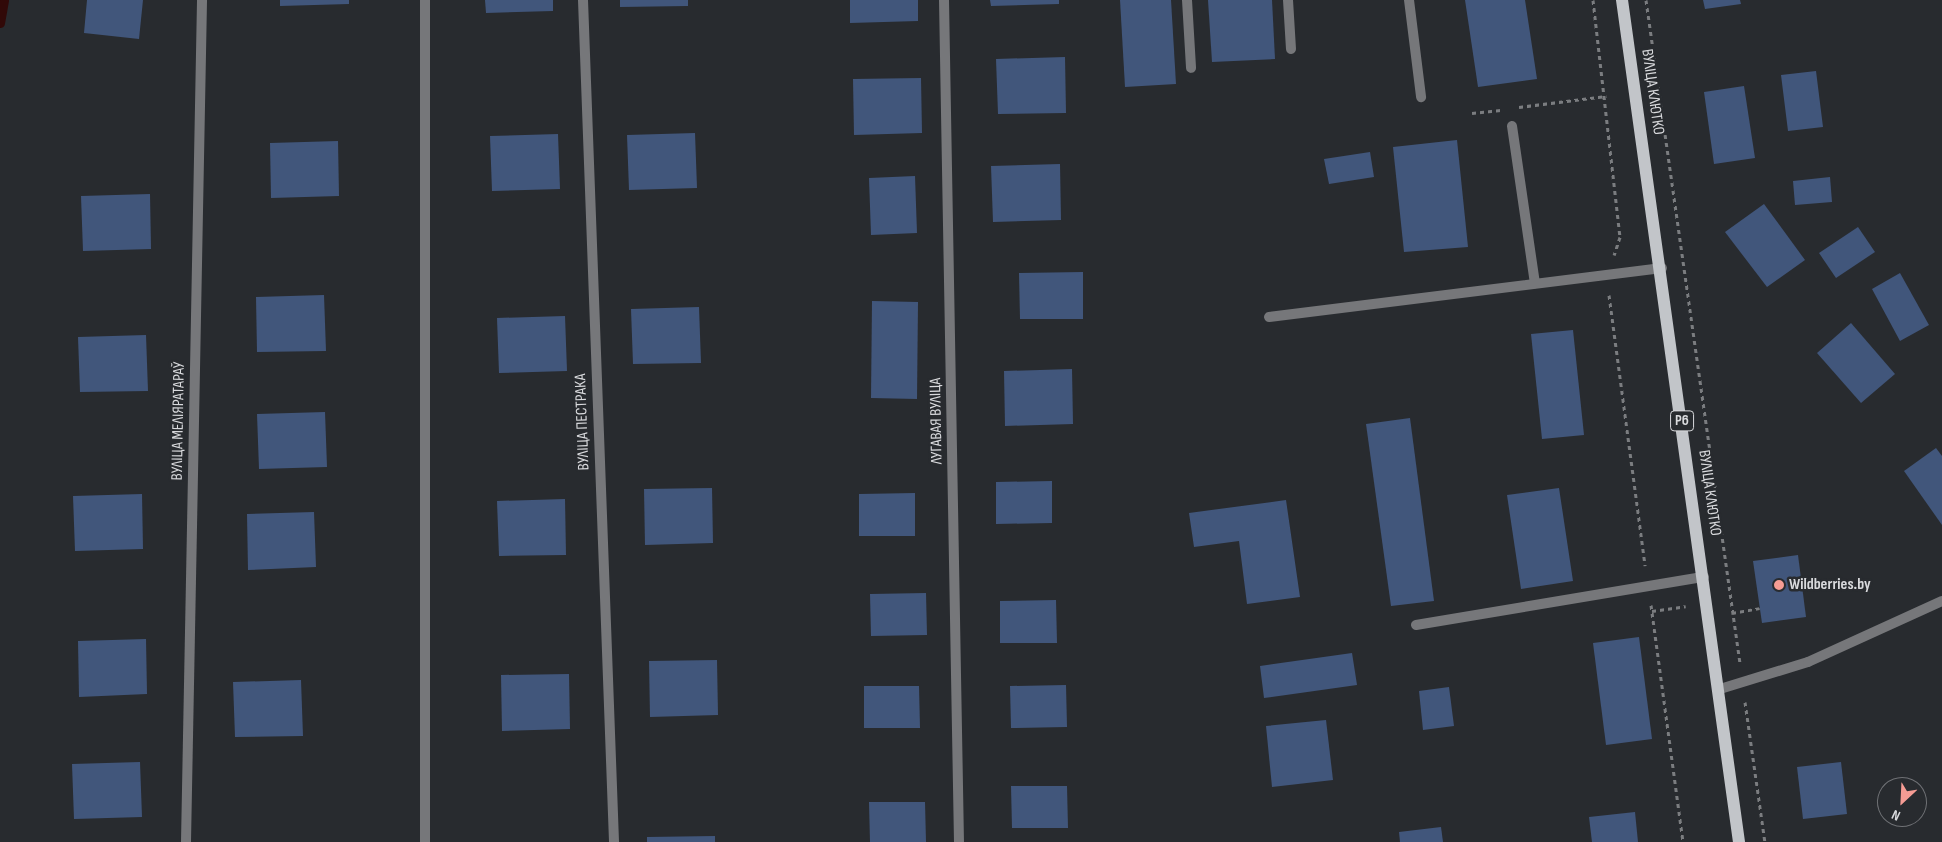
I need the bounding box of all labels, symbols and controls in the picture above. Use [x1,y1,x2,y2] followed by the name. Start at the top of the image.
[1636,48,1668,136] street label: ВУЛІЦА КЛЮТКО
[168,361,190,481] street label: ВУЛІЦА МЕЛІЯРАТАРАЎ
[572,373,594,471] street label: ВУЛІЦА ПЕСТРАКА
[927,377,947,465] street label: ЛУГАВАЯ ВУЛІЦА
[1670,408,1694,434] road number: Р6
[1693,449,1725,537] street label: ВУЛІЦА КЛЮТКО
[1789,575,1871,595] place label: Wildberries.by
[1773,579,1785,591] marker: Wildberries.by
[1877,777,1927,827] north arrow
[1889,806,1903,824] text: N

